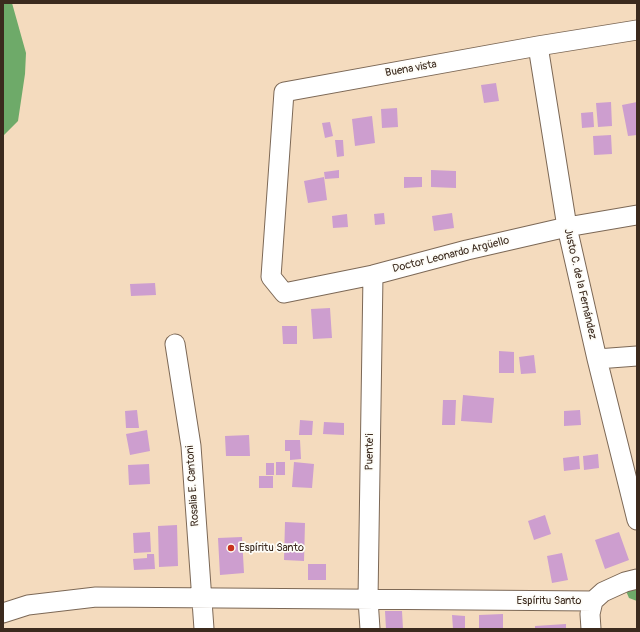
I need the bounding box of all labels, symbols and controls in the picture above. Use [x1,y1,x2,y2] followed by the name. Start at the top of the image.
[384,58,438,80] street label: Buena vista
[561,227,599,341] street label: Justo C. de la Fernández
[391,234,511,276] street label: Doctor Leonardo Argüello
[363,433,377,471] street label: Puente'i
[184,445,202,527] street label: Rosalia E. Cantoni
[239,541,304,555] place label: Espíritu Santo
[226,543,236,553] marker: Espíritu Santo
[517,594,581,608] street label: Espíritu Santo

